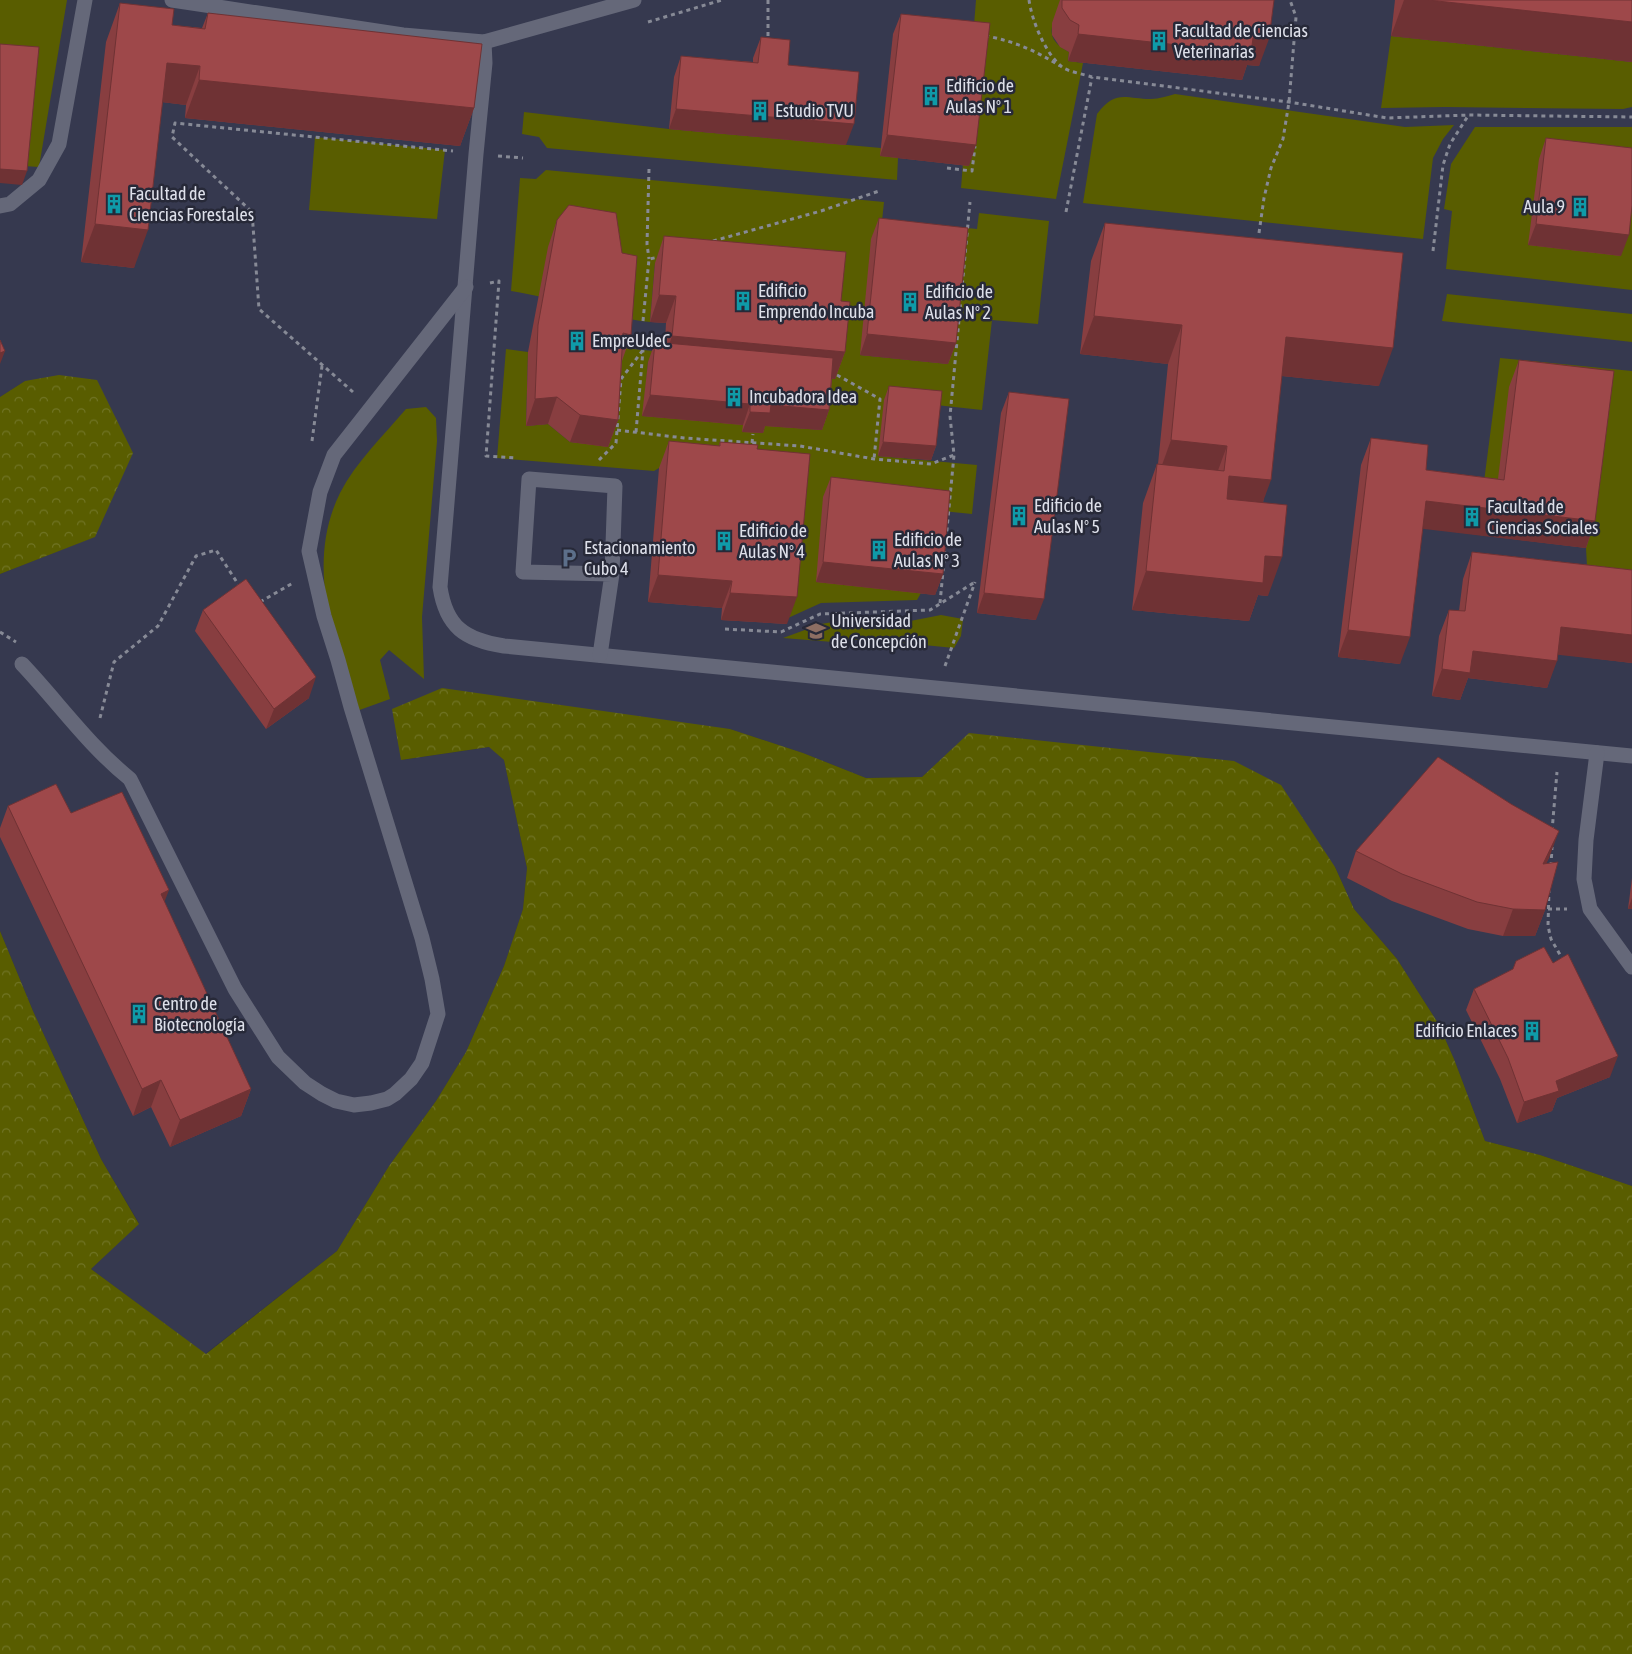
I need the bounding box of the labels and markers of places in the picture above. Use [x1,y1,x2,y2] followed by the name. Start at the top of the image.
[1174,20,1308,62] place label: Facultad de Ciencias Veterinarias
[1148,30,1170,52] building icon: Facultad de Ciencias Veterinarias
[946,75,1014,117] place label: Edificio de Aulas N° 1
[920,85,942,107] building icon: Edificio de Aulas N° 1
[749,100,771,122] building icon: Estudio TVU
[775,100,854,121] place label: Estudio TVU
[129,183,254,225] place label: Facultad de Ciencias Forestales
[103,193,125,215] building icon: Facultad de Ciencias Forestales
[1523,196,1565,217] place label: Aula 9
[1569,196,1591,218] building icon: Aula 9
[758,280,874,322] place label: Edificio Emprendo Incuba
[925,281,993,323] place label: Edificio de Aulas N° 2
[732,290,754,312] building icon: Edificio Emprendo Incuba
[899,291,921,313] building icon: Edificio de Aulas N° 2
[566,330,588,352] building icon: EmpreUdeC
[592,330,670,351] place label: EmpreUdeC
[723,386,745,408] building icon: Incubadora Idea
[749,386,857,407] place label: Incubadora Idea
[1034,495,1102,537] place label: Edificio de Aulas Nº 5
[1487,496,1598,538] place label: Facultad de Ciencias Sociales
[1008,505,1030,527] building icon: Edificio de Aulas Nº 5
[1461,506,1483,528] building icon: Facultad de Ciencias Sociales
[739,520,807,562] place label: Edificio de Aulas N° 4
[894,529,962,571] place label: Edificio de Aulas N° 3
[713,530,735,552] building icon: Edificio de Aulas N° 4
[584,537,695,579] place label: Estacionamiento Cubo 4
[868,539,890,561] building icon: Edificio de Aulas N° 3
[558,547,580,569] parking icon: Estacionamiento Cubo 4
[831,610,927,652] place label: Universidad de Concepción
[805,620,827,642] school or university icon: Universidad de Concepción
[154,993,245,1035] place label: Centro de Biotecnología
[128,1003,150,1025] building icon: Centro de Biotecnología
[1415,1020,1517,1041] place label: Edificio Enlaces
[1521,1020,1543,1042] building icon: Edificio Enlaces

